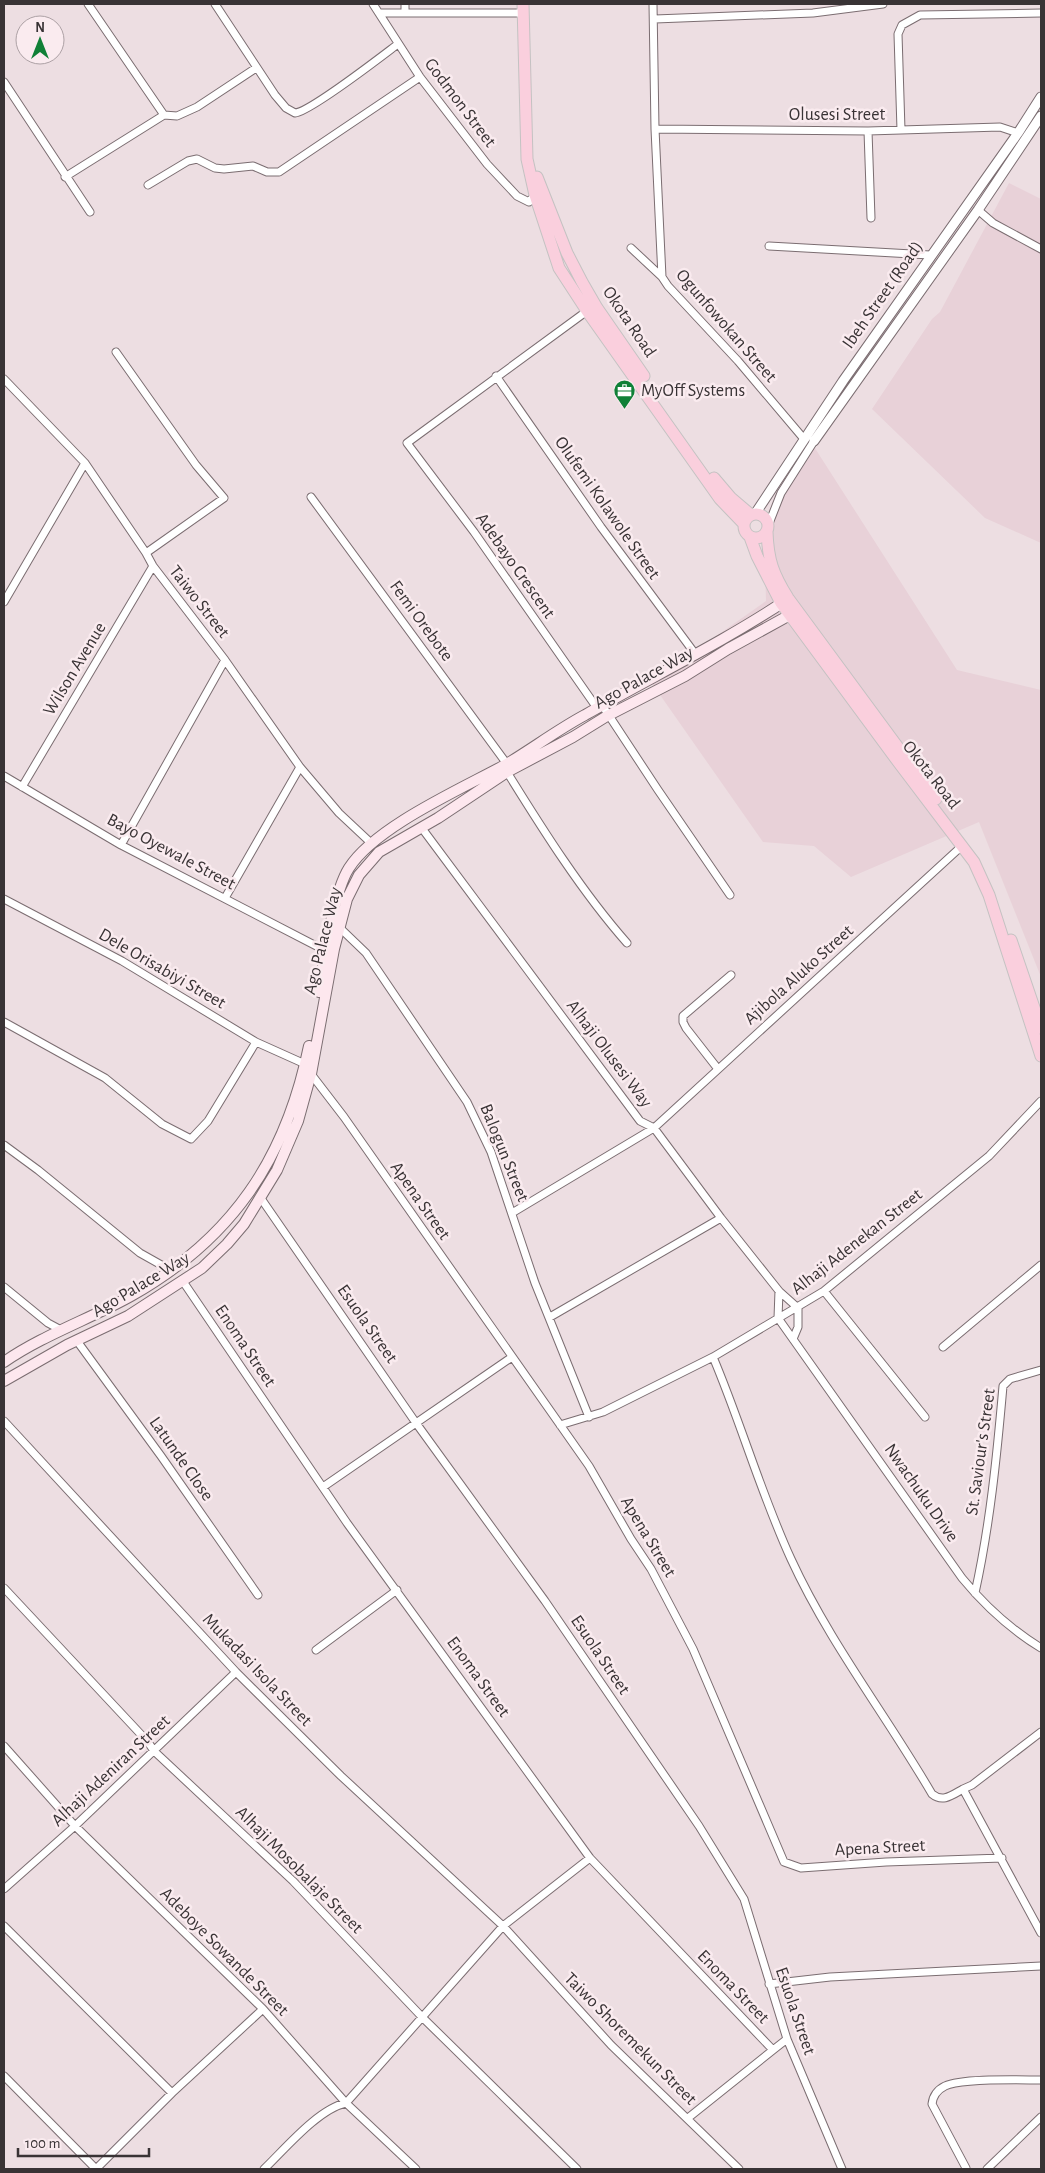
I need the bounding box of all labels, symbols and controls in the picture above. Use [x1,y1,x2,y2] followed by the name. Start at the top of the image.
[15,15,65,65] north arrow
[35,21,45,35] text: N
[421,55,499,151] street label: Godmon Street
[789,106,885,124] street label: Olusesi Street
[839,238,927,352] street label: Ibeh Street (Road)
[672,266,780,386] street label: Ogunfowokan Street
[599,283,659,361] street label: Okota Road
[613,379,637,410] office icon: MyOff Systems
[641,382,745,400] place label: MyOff Systems
[551,433,663,583] street label: Olufemi Kolawole Street
[472,510,558,622] street label: Adebayo Crescent
[165,562,233,642] street label: Taiwo Street
[386,577,456,665] street label: Femi Orebote
[40,619,110,719] street label: Wilson Avenue
[592,643,697,713] street label: Ago Palace Way
[899,738,963,812] street label: Okota Road
[104,811,238,893] street label: Bayo Oyewale Street
[301,885,345,997] street label: Ago Palace Way
[741,921,857,1028] street label: Ajibola Aluko Street
[95,925,229,1013] street label: Dele Orisabiyi Street
[563,997,655,1111] street label: Alhaji Olusesi Way
[476,1102,532,1205] street label: Balogun Street
[387,1159,453,1243] street label: Apena Street
[788,1185,926,1299] street label: Alhaji Adenekan Street
[89,1249,193,1321] street label: Ago Palace Way
[333,1281,401,1367] street label: Esuola Street
[211,1302,279,1390] street label: Enoma Street
[963,1387,999,1517] street label: St. Saviour's Street
[146,1414,216,1504] street label: Latunde Close
[881,1441,961,1545] street label: Nwachuku Drive
[617,1494,679,1581] street label: Apena Street
[199,1610,315,1730] street label: Mukadasi Isola Street
[567,1612,633,1698] street label: Esuola Street
[443,1633,513,1721] street label: Enoma Street
[48,1712,174,1830] street label: Alhaji Adeniran Street
[232,1803,366,1937] street label: Alhaji Mosobalaje Street
[834,1837,926,1859] street label: Apena Street
[156,1884,292,2020] street label: Adeboye Sowande Street
[694,1947,772,2027] street label: Enoma Street
[772,1965,818,2057] street label: Esuola Street
[560,1969,700,2109] street label: Taiwo Shoremekun Street
[18,2126,149,2158] scale bar
[25,2136,60,2151] text: 100 m

